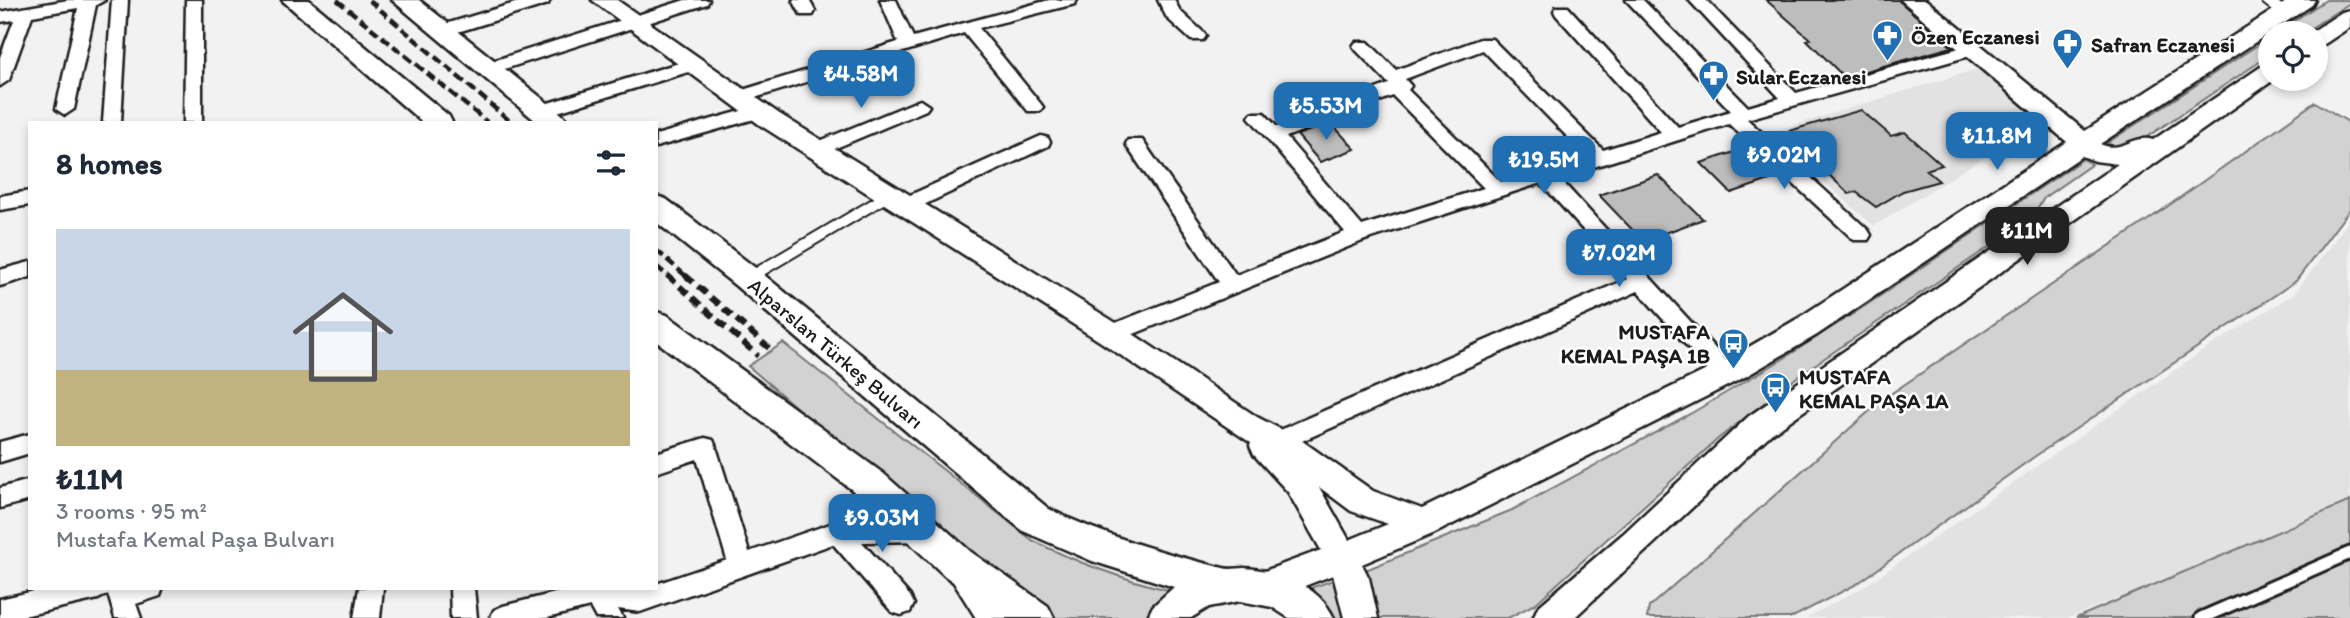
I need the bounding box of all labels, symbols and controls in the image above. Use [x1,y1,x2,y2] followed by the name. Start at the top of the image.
[1871,19,1905,63] pharmacy icon: Özen Eczanesi
[2258,21,2328,91] map controls
[2258,21,2328,91] button: locate
[1911,24,2040,49] place label: Özen Eczanesi
[2051,27,2085,71] pharmacy icon: Safran Eczanesi
[2091,32,2235,57] place label: Safran Eczanesi
[804,50,918,110] pin: ₺4.58M
[824,59,898,87] text: ₺4.58M
[1696,59,1730,103] pharmacy icon: Sular Eczanesi
[1736,64,1866,89] place label: Sular Eczanesi
[1269,82,1383,142] pin: ₺5.53M
[1290,91,1362,119] text: ₺5.53M
[1940,113,2054,172] pin: ₺11.8M
[1962,121,2032,149] text: ₺11.8M
[1727,132,1841,191] pin: ₺9.02M
[1487,136,1601,196] pin: ₺19.5M
[1747,140,1821,168] text: ₺9.02M
[592,144,630,182] icon: filters
[56,145,163,182] text: 8 homes
[1509,145,1579,173] text: ₺19.5M
[1986,208,2068,267] pin: ₺11M
[2001,216,2053,244] text: ₺11M
[1562,230,1676,289] pin: ₺7.02M
[1582,238,1656,266] text: ₺7.02M
[743,272,929,434] street label: Alparslan Türkeş Bulvarı
[280,274,406,400] icon: home
[1561,319,1711,369] place label: MUSTAFA KEMAL PAŞA 1B
[1716,326,1750,370] bus stop icon: MUSTAFA KEMAL PAŞA 1B
[1799,364,1949,414] place label: MUSTAFA KEMAL PAŞA 1A
[1759,371,1793,415] bus stop icon: MUSTAFA KEMAL PAŞA 1A
[56,460,124,497] text: ₺11M
[825,494,939,554] pin: ₺9.03M
[56,497,207,525] text: 3 rooms · 95 m²
[845,503,919,531] text: ₺9.03M
[56,525,335,553] text: Mustafa Kemal Paşa Bulvarı

